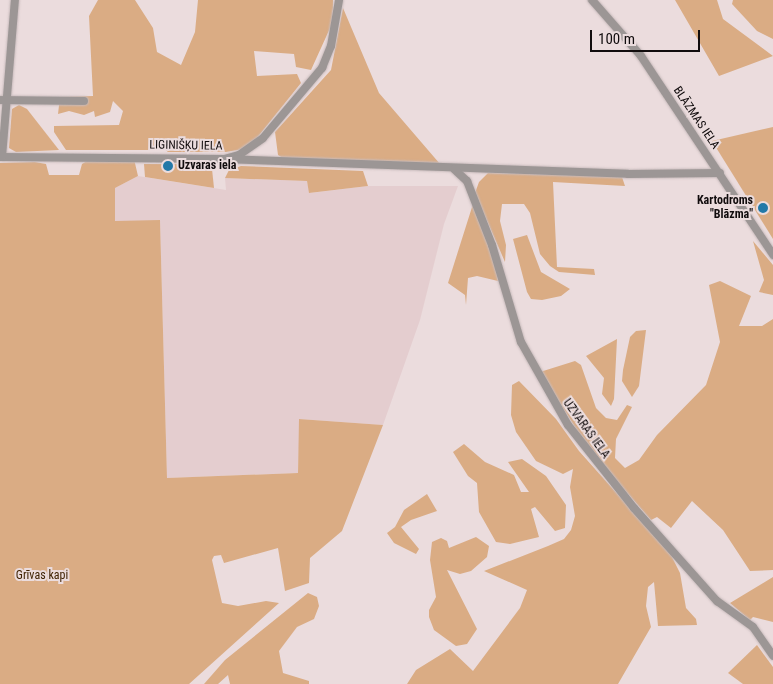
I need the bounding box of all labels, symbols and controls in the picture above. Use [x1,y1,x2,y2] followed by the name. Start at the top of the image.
[593,20,703,52] scale bar
[598,30,635,48] text: 100 m
[670,84,722,152] street label: BLĀZMAS IELA
[149,138,223,154] street label: LIGINIŠĶU IELA
[178,159,236,173] place label: Uzvaras iela
[162,160,174,172] marker: Uzvaras iela
[697,194,753,222] place label: Kartodroms "Blāzma"
[757,202,769,214] marker: Kartodroms "Blāzma"
[560,396,612,462] street label: UZVARAS IELA
[16,569,68,583] park label: Grīvas kapi

